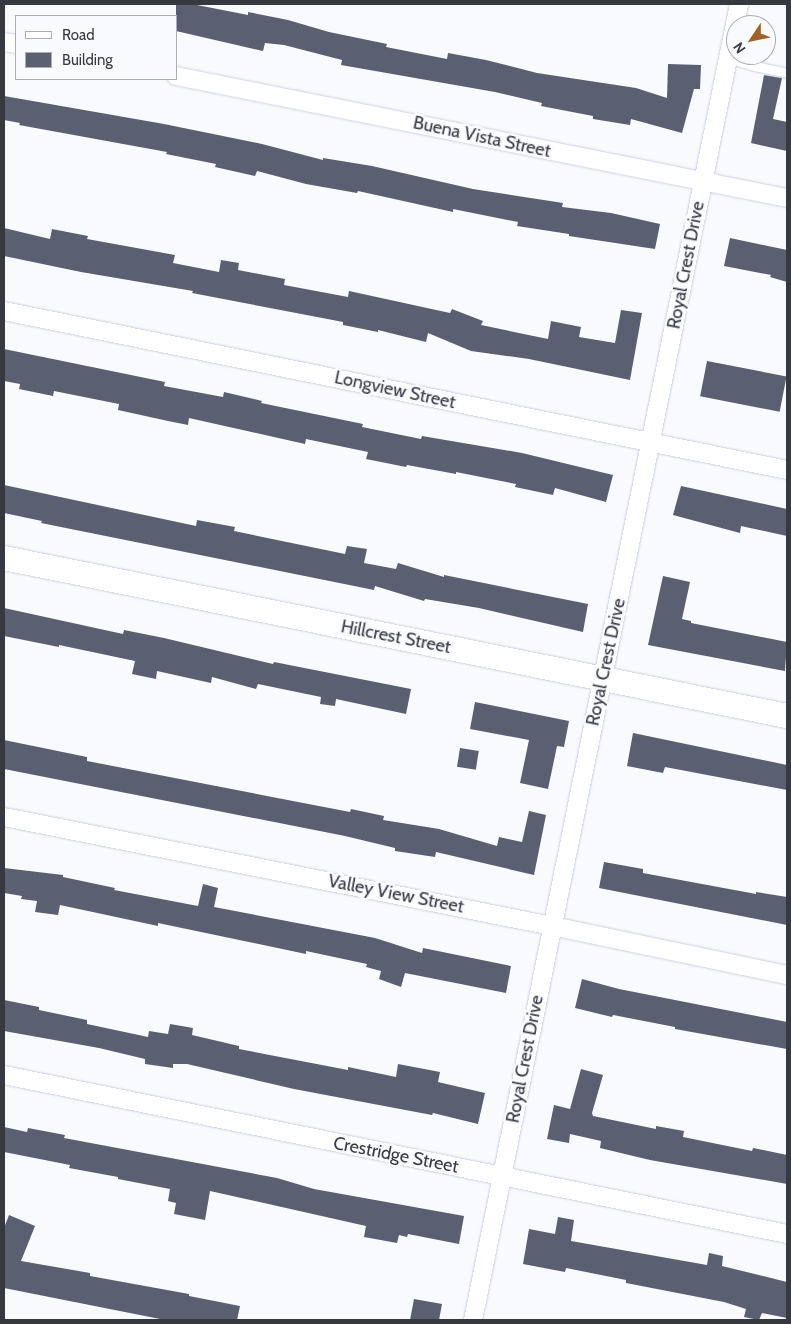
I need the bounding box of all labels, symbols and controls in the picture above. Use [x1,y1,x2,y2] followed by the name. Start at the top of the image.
[15,15,178,80] legend
[726,15,776,65] north arrow
[62,26,95,44] text: Road
[729,39,750,57] text: N
[62,51,113,69] text: Building
[411,112,553,162] street label: Buena Vista Street
[663,199,709,331] street label: Royal Crest Drive
[333,367,457,413] street label: Longview Street
[582,596,630,728] street label: Royal Crest Drive
[339,616,453,658] street label: Hillcrest Street
[326,870,466,918] street label: Valley View Street
[502,993,548,1125] street label: Royal Crest Drive
[332,1132,460,1178] street label: Crestridge Street

